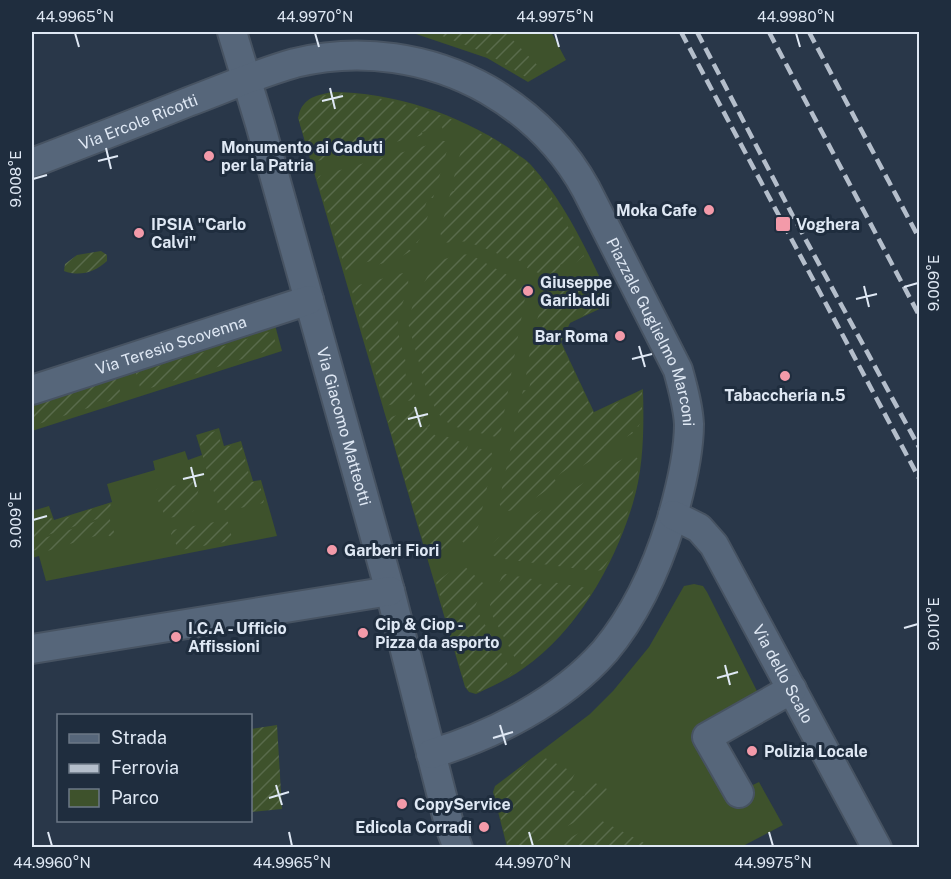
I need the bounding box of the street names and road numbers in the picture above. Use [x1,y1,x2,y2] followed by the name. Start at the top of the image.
[76,90,200,154] street label: Via Ercole Ricotti
[603,234,699,426] street label: Piazzale Guglielmo Marconi
[93,311,249,378] street label: Via Teresio Scovenna
[313,345,375,508] street label: Via Giacomo Matteotti
[749,621,818,727] street label: Via dello Scalo

